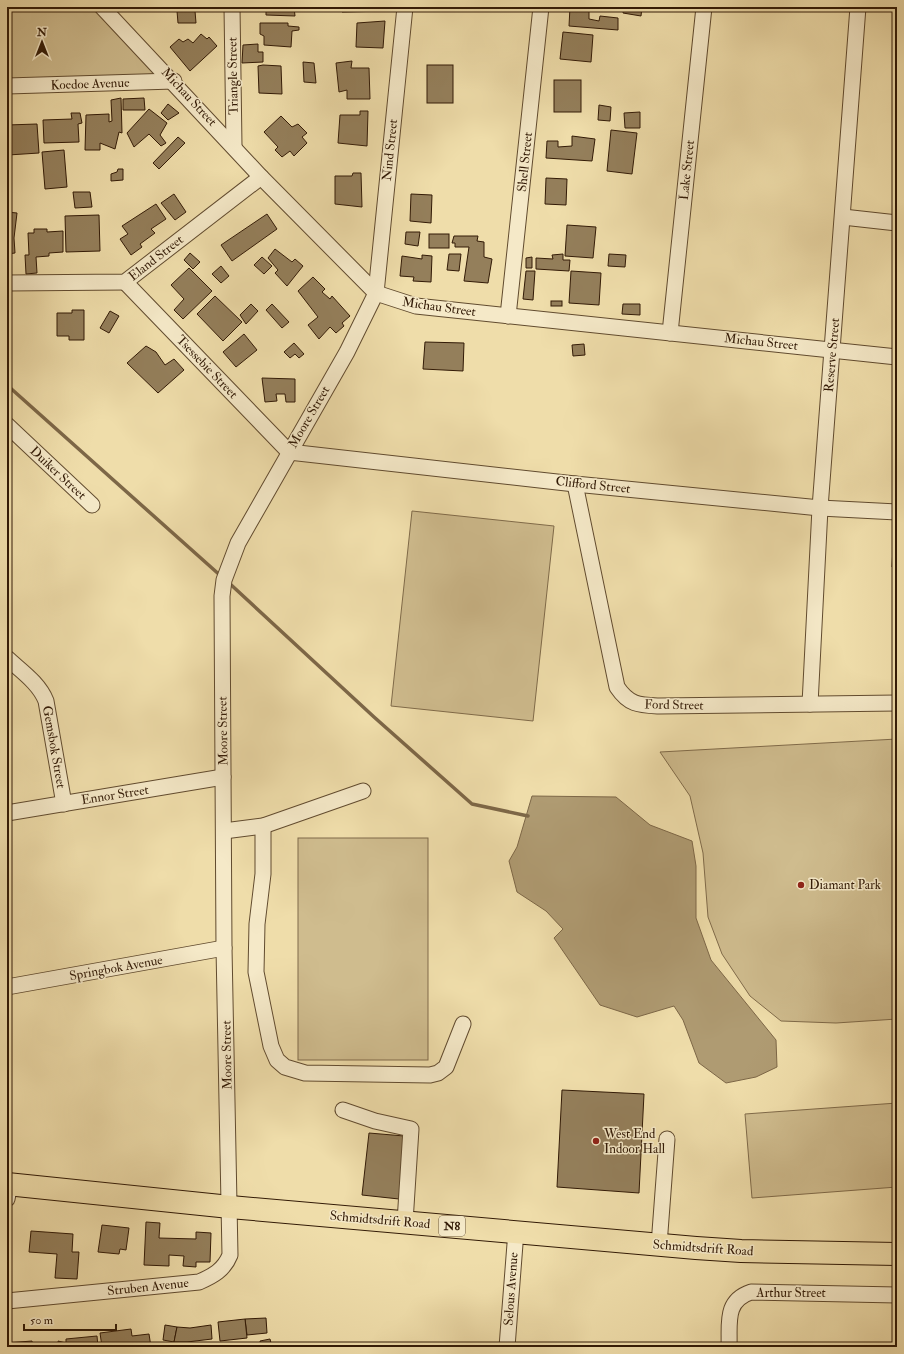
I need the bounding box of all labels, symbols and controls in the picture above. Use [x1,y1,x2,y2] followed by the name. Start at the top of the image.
[22,22,62,62] north arrow
[36,26,48,39] text: N
[224,37,242,115] street label: Triangle Street
[158,64,220,130] street label: Michau Street
[50,75,130,93] street label: Koedoe Avenue
[379,118,401,182] street label: Nind Street
[514,131,536,193] street label: Shell Street
[676,139,698,201] street label: Lake Street
[125,232,187,284] street label: Eland Street
[401,294,477,320] street label: Michau Street
[821,317,843,393] street label: Reserve Street
[723,330,799,354] street label: Michau Street
[173,332,241,402] street label: Tsessebie Street
[285,383,333,451] street label: Moore Street
[27,443,89,503] street label: Duiker Street
[555,473,631,497] street label: Clifford Street
[214,696,232,766] street label: Moore Street
[644,696,704,714] street label: Ford Street
[39,704,69,790] street label: Gemsbok Street
[80,782,150,808] street label: Ennor Street
[809,877,882,893] place label: Diamant Park
[796,880,806,890] marker: Diamant Park
[68,952,165,985] street label: Springbok Avenue
[218,1020,236,1090] street label: Moore Street
[603,1126,666,1157] place label: West End Indoor Hall
[591,1136,601,1146] marker: West End Indoor Hall
[329,1208,432,1232] street label: Schmidtsdrift Road
[439,1216,465,1236] road number: N8
[652,1237,754,1260] street label: Schmidtsdrift Road
[500,1251,522,1326] street label: Selous Avenue
[106,1275,190,1299] street label: Struben Avenue
[755,1285,826,1301] street label: Arthur Street
[24,1306,116,1332] scale bar
[30,1313,54,1328] text: 50 m

